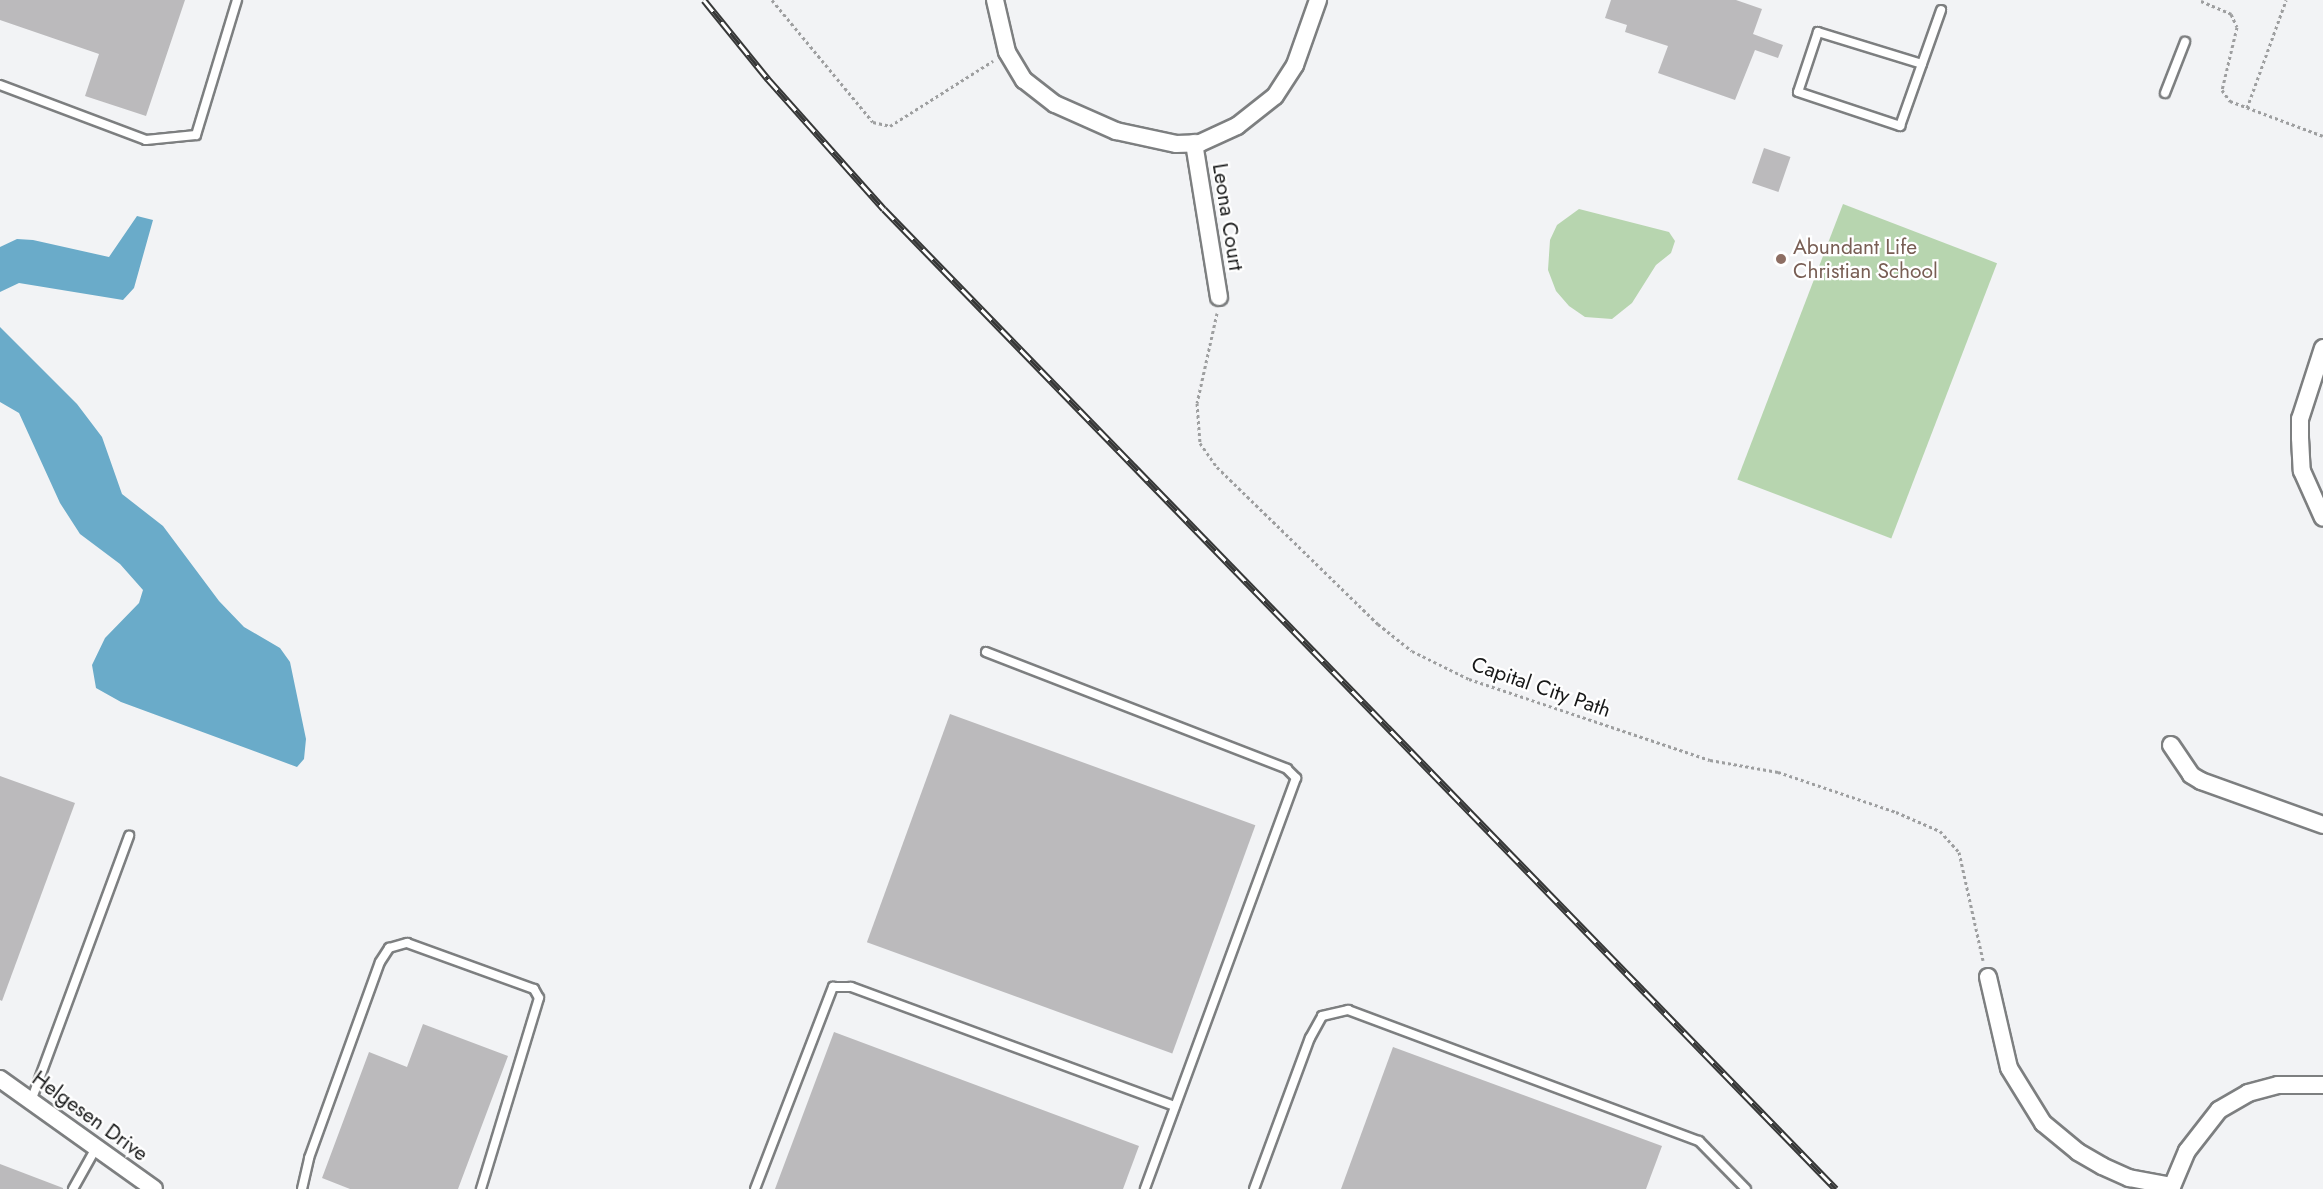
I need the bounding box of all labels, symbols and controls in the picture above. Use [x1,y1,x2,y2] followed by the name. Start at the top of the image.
[1207,162,1249,272] street label: Leona Court
[1793,234,1938,284] place label: Abundant Life Christian School
[1774,252,1788,266] marker: Abundant Life Christian School
[1468,651,1614,723] street label: Capital City Path
[27,1066,153,1166] street label: Helgesen Drive

